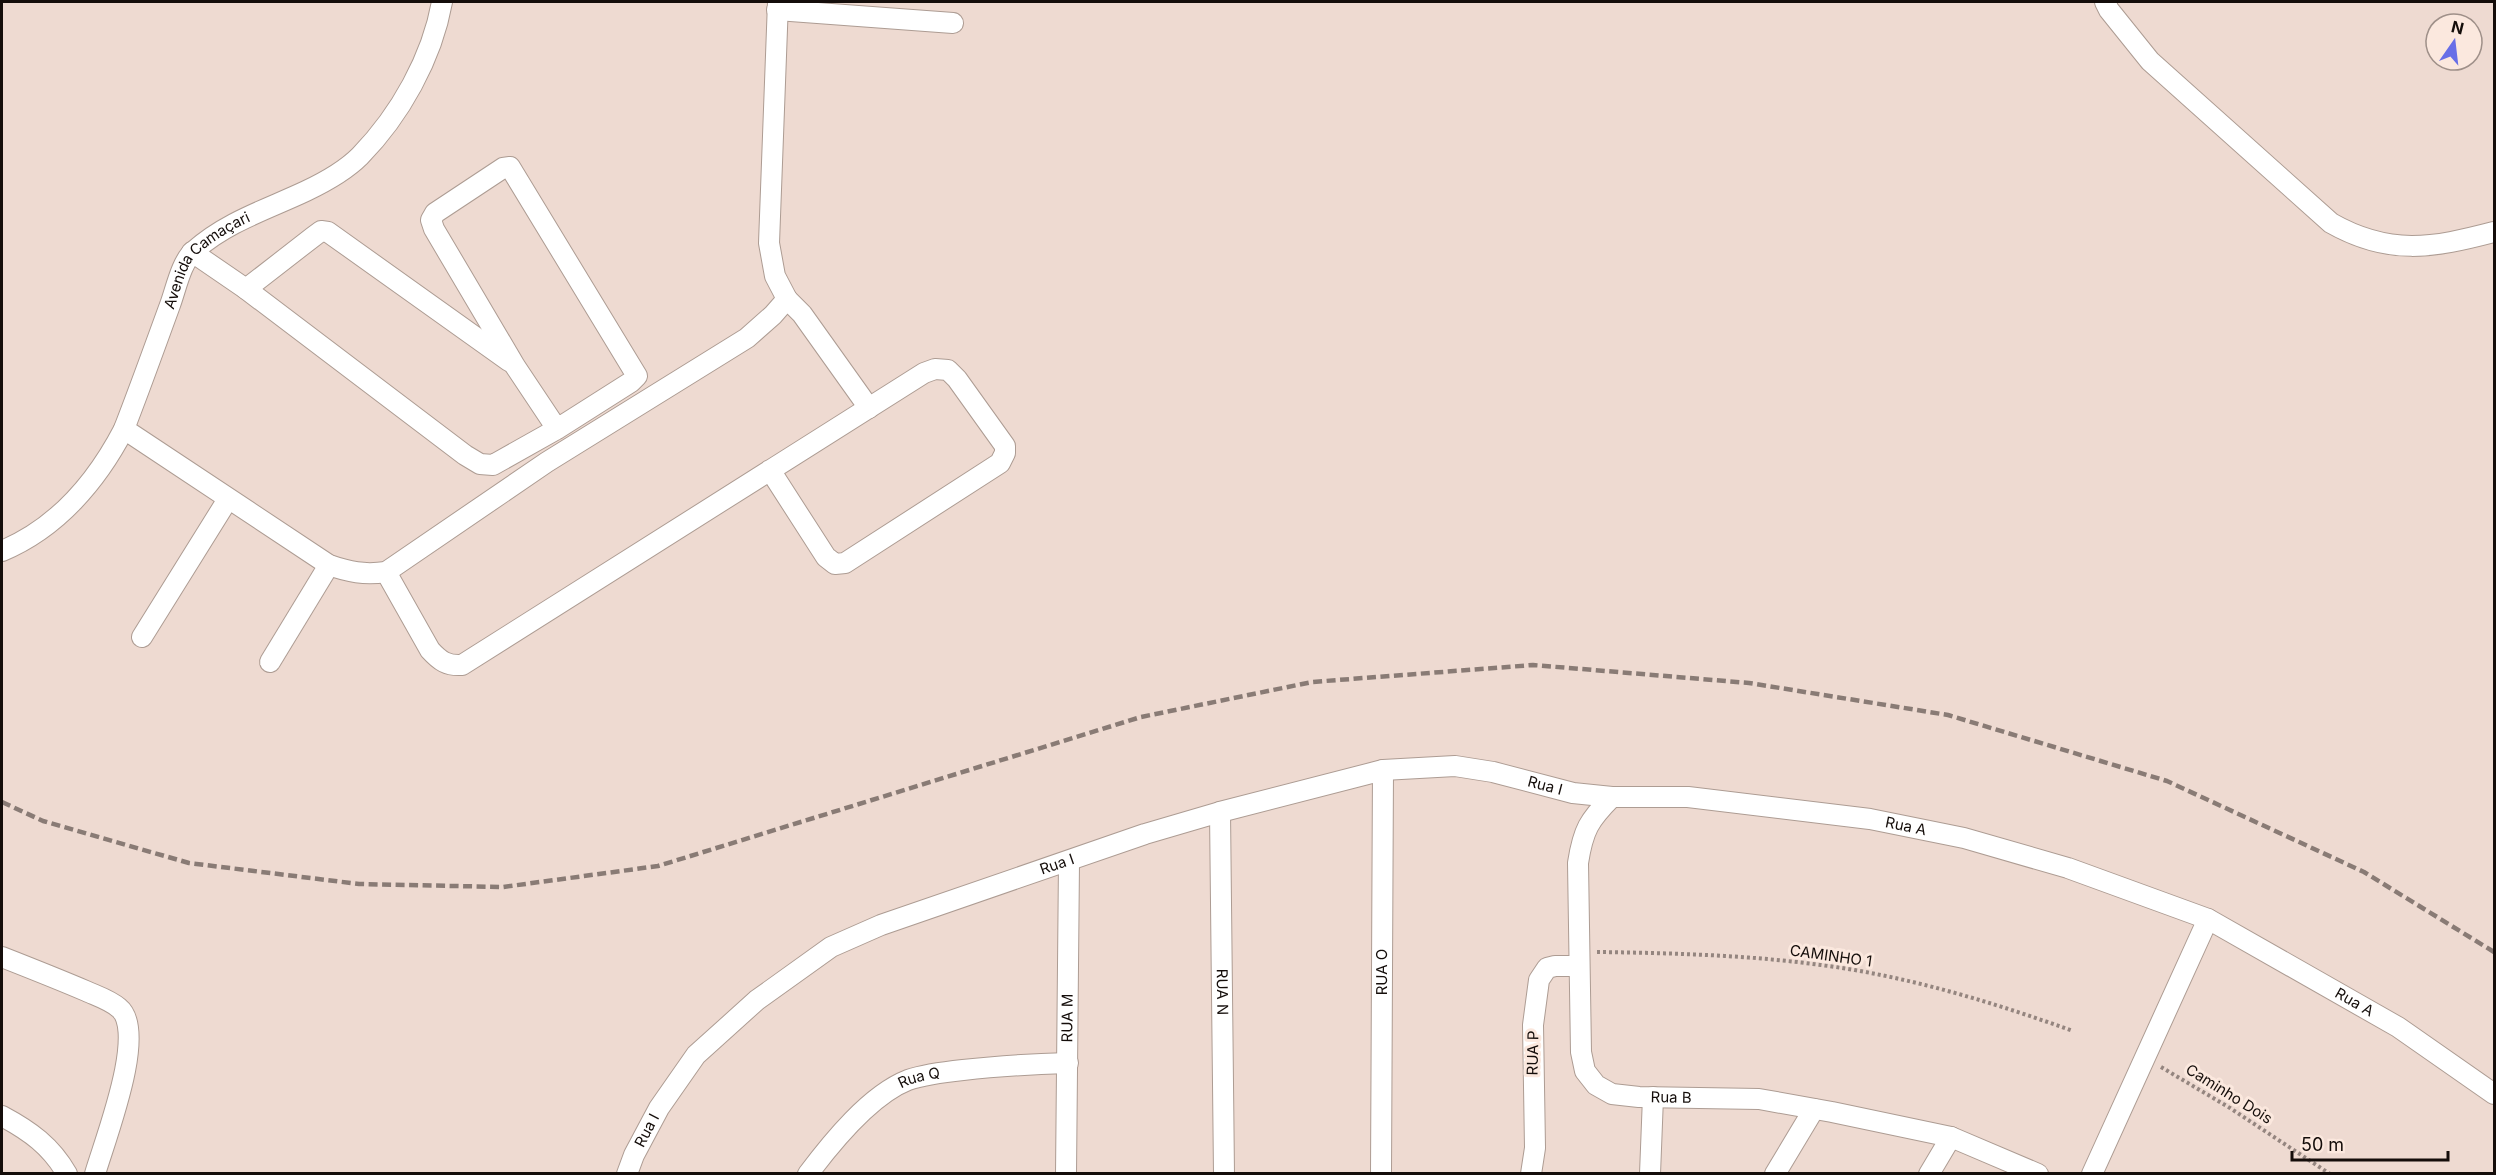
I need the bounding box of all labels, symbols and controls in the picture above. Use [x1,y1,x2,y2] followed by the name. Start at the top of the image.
[2424,12,2484,72] north arrow
[2449,16,2466,39] text: N
[159,207,253,311] street label: Avenida Camaçari
[1526,772,1565,799] street label: Rua I
[1884,812,1928,839] street label: Rua A
[1037,849,1077,879] street label: Rua I
[1789,940,1873,971] street label: CAMINHO 1
[1372,949,1391,995] street label: RUA O
[1213,969,1232,1015] street label: RUA N
[2332,983,2377,1020] street label: Rua A
[1057,994,1077,1042] street label: RUA M
[1523,1030,1542,1075] street label: RUA P
[2182,1059,2276,1128] street label: Caminho Dois
[895,1063,941,1092] street label: Rua Q
[1650,1087,1692,1107] street label: Rua B
[630,1110,663,1150] street label: Rua I
[2292,1124,2448,1162] scale bar
[2301,1134,2344,1155] text: 50 m

